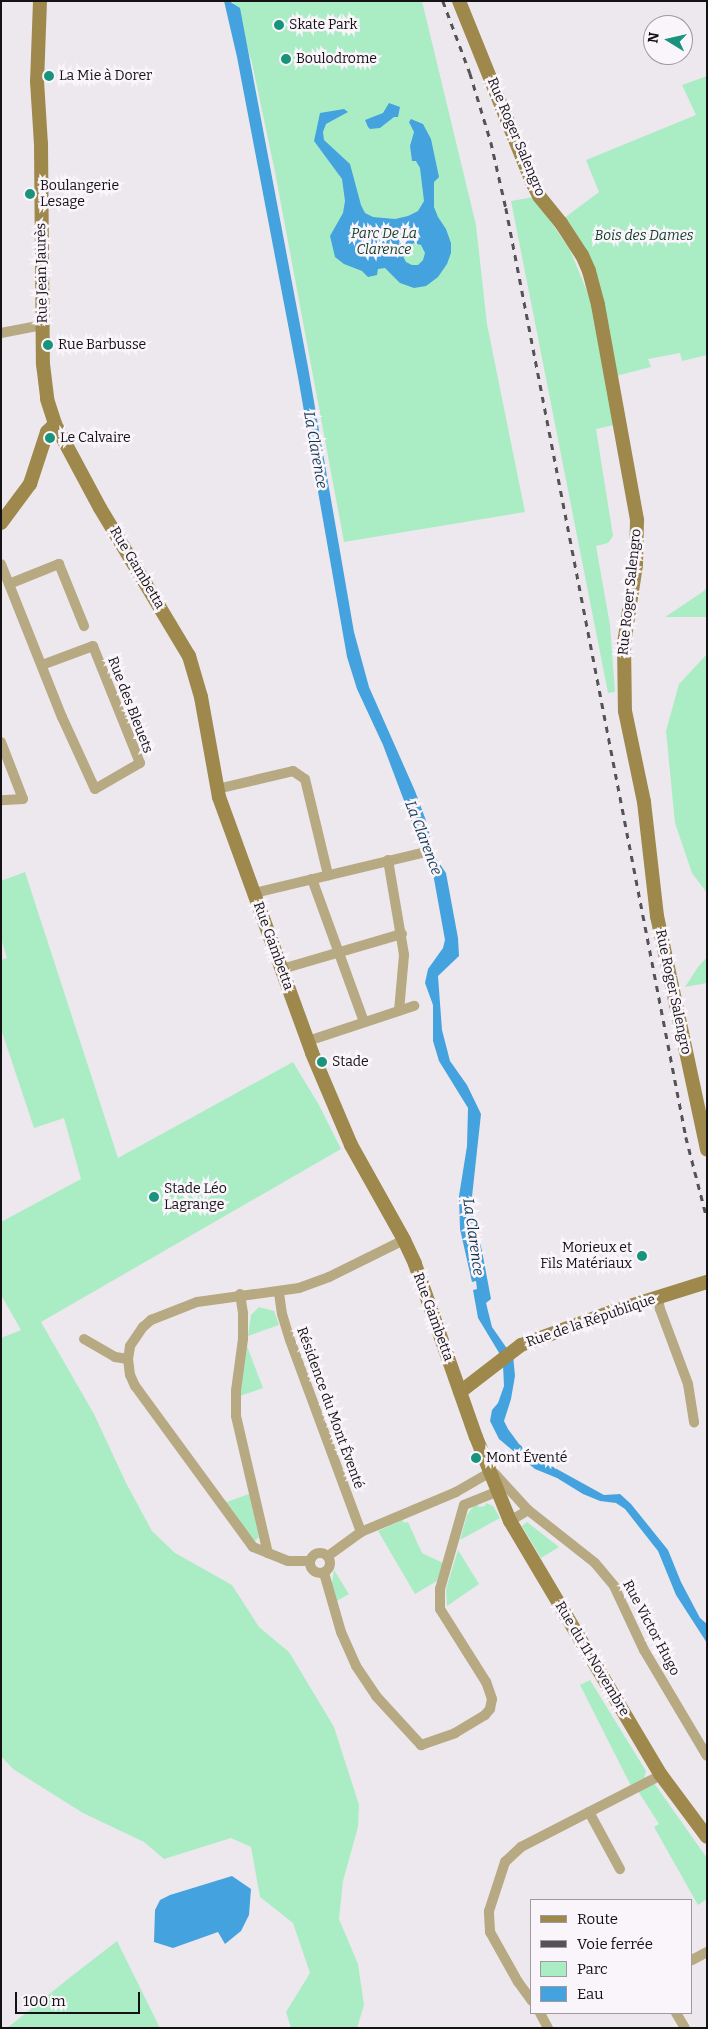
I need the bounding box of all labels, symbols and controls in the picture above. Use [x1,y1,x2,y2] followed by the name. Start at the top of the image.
[643,15,693,65] north arrow
[289,17,357,33] place label: Skate Park
[273,19,285,31] marker: Skate Park
[644,31,663,44] text: N
[296,51,377,67] place label: Boulodrome
[280,53,292,65] marker: Boulodrome
[59,68,152,84] place label: La Mie à Dorer
[43,70,55,82] marker: La Mie à Dorer
[483,75,549,199] street label: Rue Roger Salengro
[40,178,119,210] place label: Boulangerie Lesage
[24,188,36,200] marker: Boulangerie Lesage
[33,223,51,323] street label: Rue Jean Jaurès
[351,226,417,258] park label: Parc De La Clarence
[595,228,693,244] park label: Bois des Dames
[58,337,146,353] place label: Rue Barbusse
[42,339,54,351] marker: Rue Barbusse
[299,410,331,490] water label: La Clarence
[60,430,131,446] place label: Le Calvaire
[44,432,56,444] marker: Le Calvaire
[106,524,168,612] street label: Rue Gambetta
[615,528,645,656] street label: Rue Roger Salengro
[104,654,156,756] street label: Rue des Bleuets
[401,798,445,878] water label: La Clarence
[249,900,297,992] street label: Rue Gambetta
[652,928,694,1056] street label: Rue Roger Salengro
[332,1054,369,1070] place label: Stade
[316,1056,328,1068] marker: Stade
[164,1181,227,1214] place label: Stade Léo Lagrange
[148,1191,160,1203] marker: Stade Léo Lagrange
[459,1197,487,1277] water label: La Clarence
[540,1240,632,1272] place label: Morieux et Fils Matériaux
[636,1250,648,1262] marker: Morieux et Fils Matériaux
[409,1271,457,1363] street label: Rue Gambetta
[524,1291,658,1351] street label: Rue de la République
[293,1325,367,1491] street label: Résidence du Mont Éventé
[486,1450,567,1466] place label: Mont Éventé
[470,1452,482,1464] marker: Mont Éventé
[619,1577,683,1679] street label: Rue Victor Hugo
[551,1599,633,1719] street label: Rue du 11 Novembre
[530,1899,693,2014] legend
[577,1910,618,1928] text: Route
[577,1935,653,1953] text: Voie ferrée
[577,1960,608,1978] text: Parc
[18,1982,142,2014] scale bar
[577,1985,604,2003] text: Eau
[23,1992,66,2010] text: 100 m

